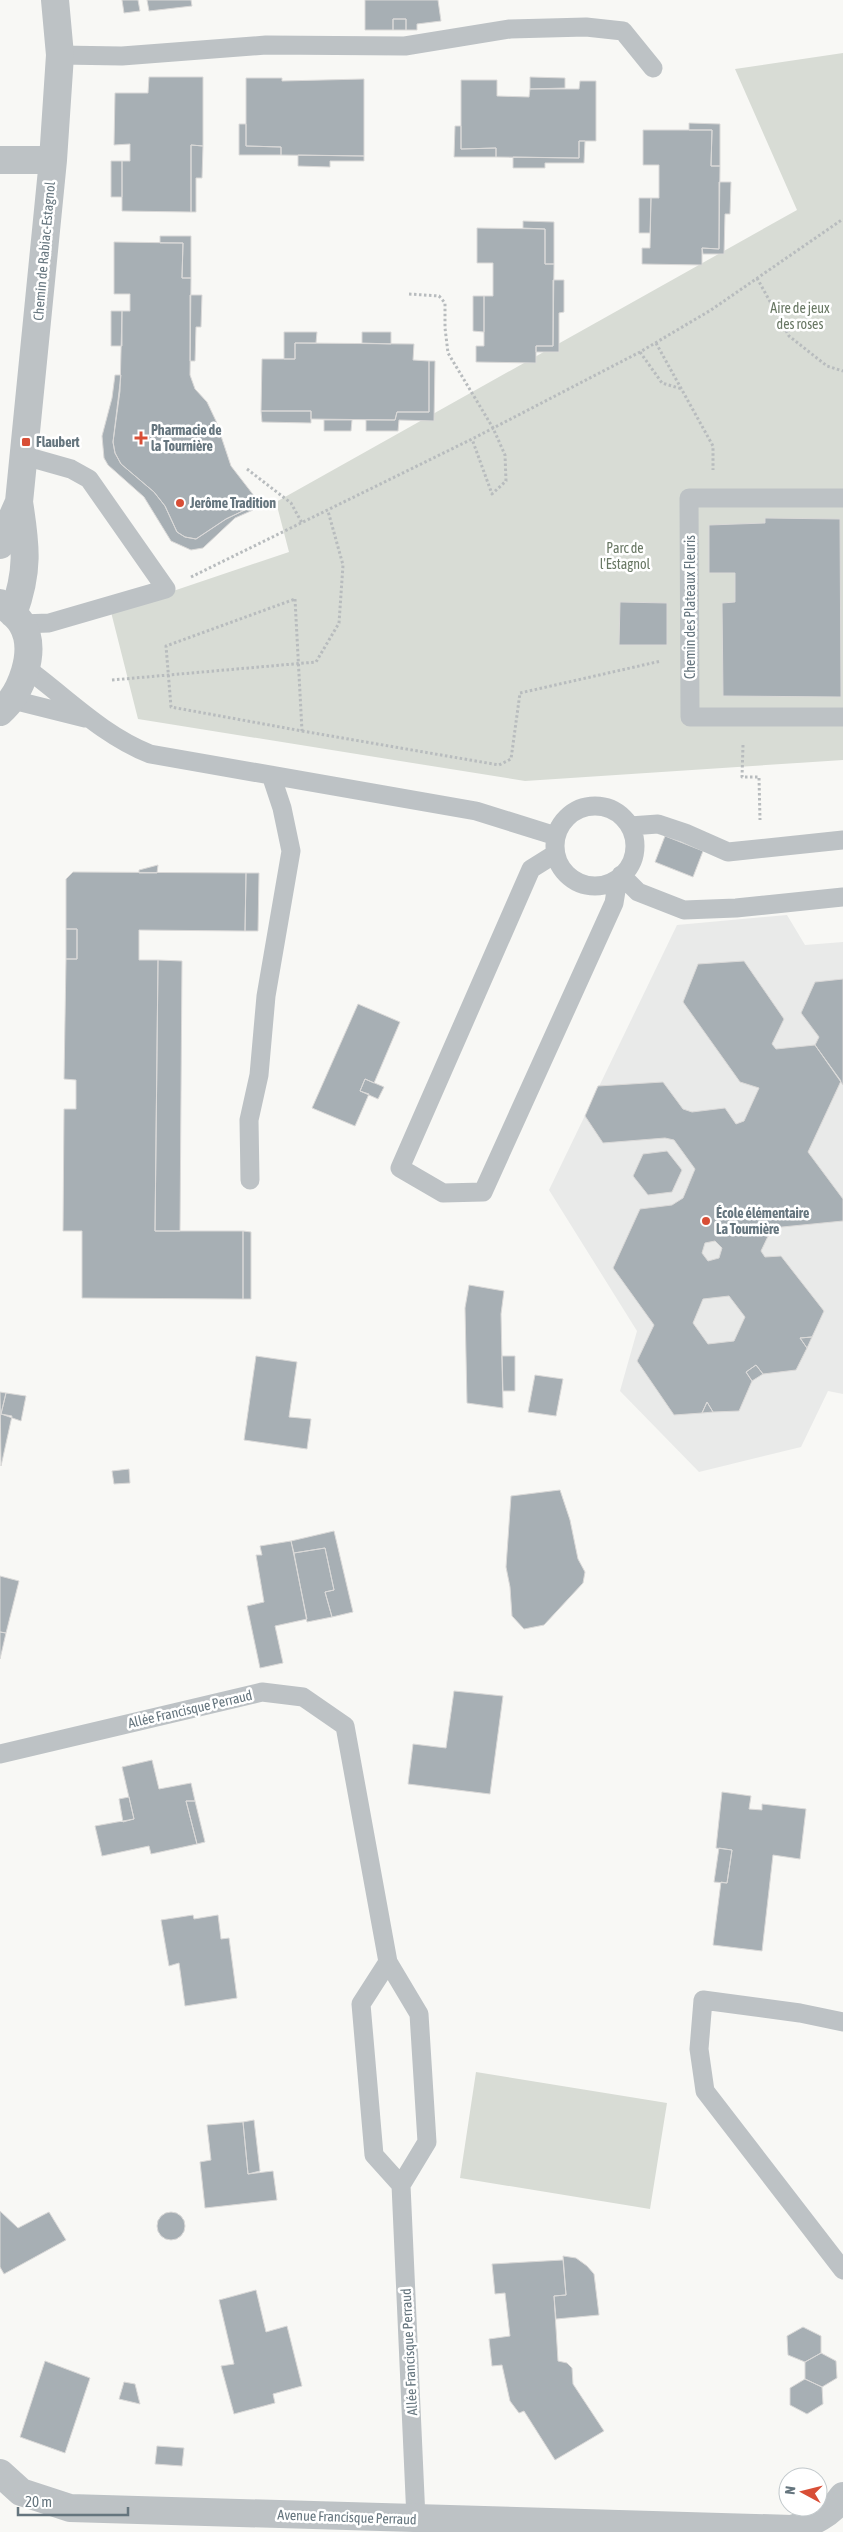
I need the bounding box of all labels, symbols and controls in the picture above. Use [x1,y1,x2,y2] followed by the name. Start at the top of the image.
[30,181,58,321] street label: Chemin de Rabiac-Estagnol
[770,300,830,332] park label: Aire de jeux des roses
[151,422,222,454] place label: Pharmacie de la Tournière
[135,432,147,444] marker: Pharmacie de la Tournière
[36,434,80,450] place label: Flaubert
[20,436,32,448] marker: Flaubert
[189,495,276,511] place label: Jerôme Tradition
[174,497,186,509] marker: Jerôme Tradition
[682,535,698,679] street label: Chemin des Plateaux Fleuris
[600,540,651,572] park label: Parc de l'Estagnol
[716,1205,809,1237] place label: École élémentaire La Tournière
[700,1215,712,1227] marker: École élémentaire La Tournière
[126,1687,254,1731] street label: Allée Francisque Perraud
[398,2288,420,2416] street label: Allée Francisque Perraud
[778,2467,828,2517] north arrow
[18,2484,128,2516] scale bar
[782,2485,799,2495] text: N
[25,2493,52,2510] text: 20 m
[277,2507,417,2527] street label: Avenue Francisque Perraud

